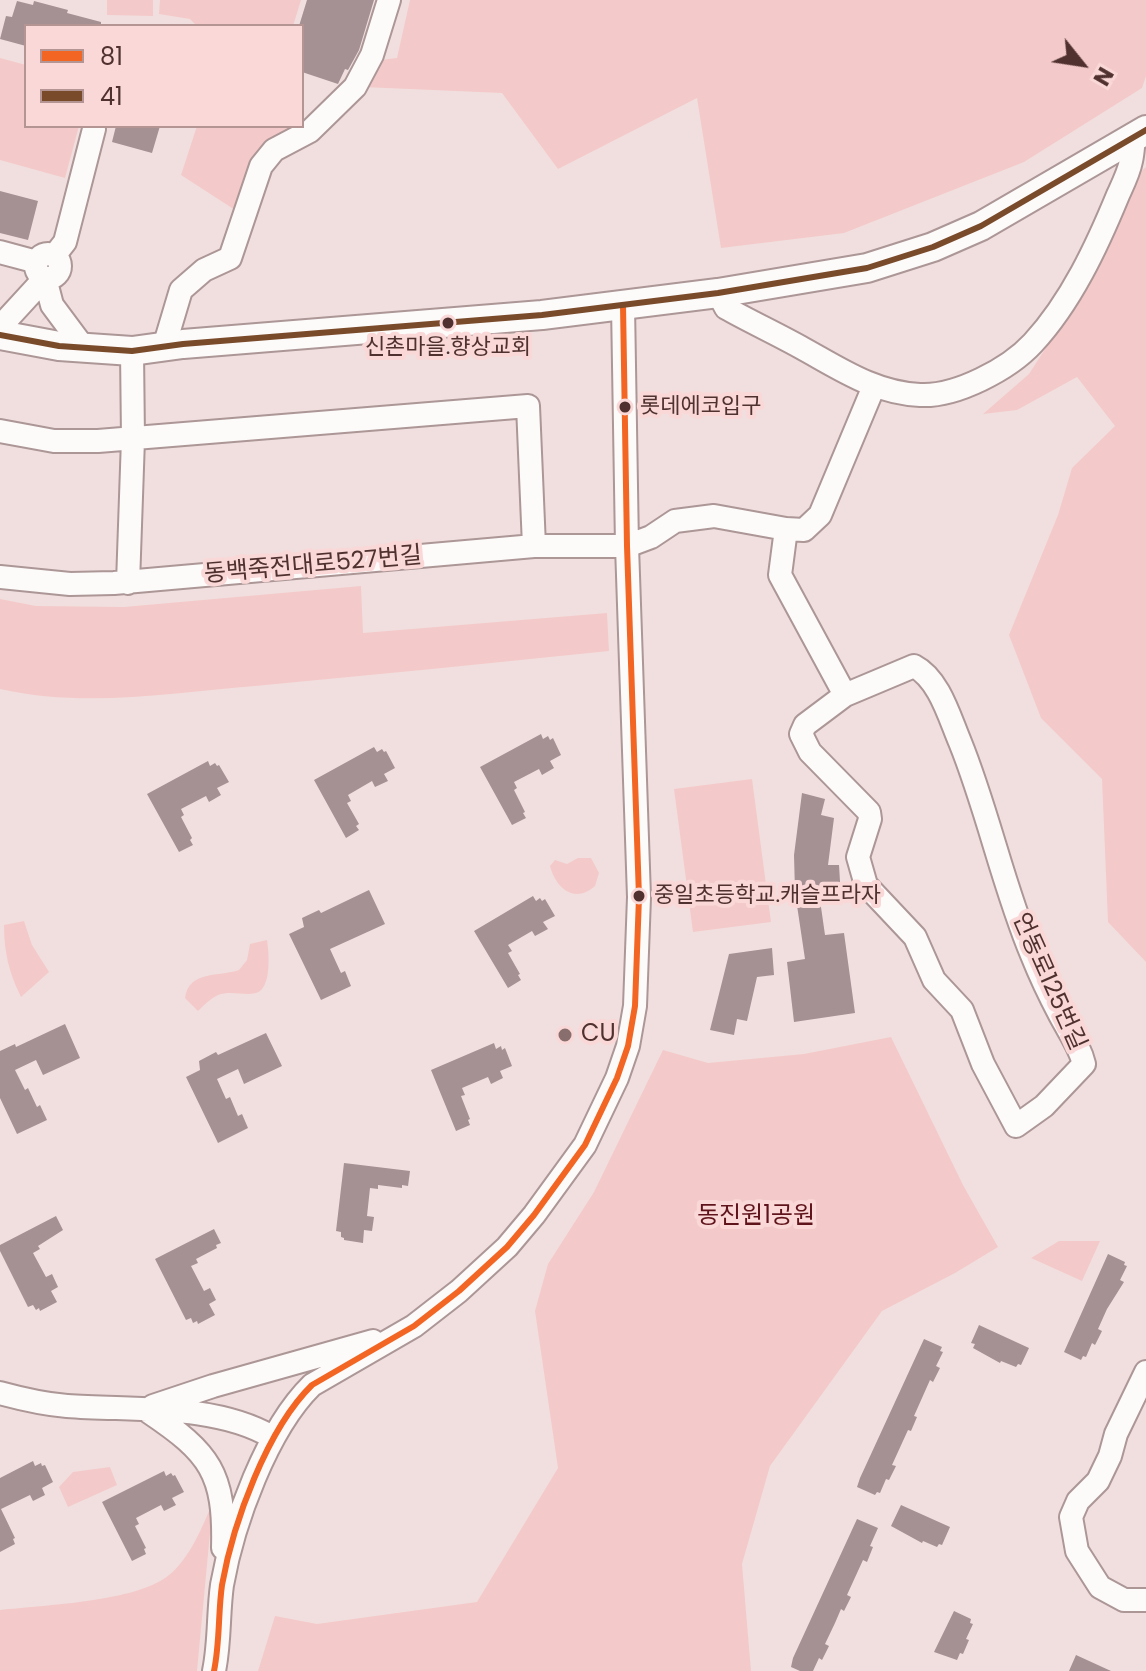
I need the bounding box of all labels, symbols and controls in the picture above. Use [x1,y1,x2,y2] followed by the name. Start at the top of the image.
[24,24,304,128] legend
[1042,24,1122,104] north arrow
[100,40,123,73] text: 81
[1086,61,1121,91] text: N
[100,80,123,113] text: 41
[440,315,456,331] marker: 신촌마을.향상교회
[365,335,531,361] place label: 신촌마을.향상교회
[640,394,761,420] place label: 롯데에코입구
[617,399,633,415] marker: 롯데에코입구
[203,542,423,590] street label: 동백죽전대로527번길
[654,883,881,909] place label: 중일초등학교.캐슬프라자
[631,888,647,904] marker: 중일초등학교.캐슬프라자
[1005,909,1091,1055] street label: 언동로125번길
[581,1021,616,1049] place label: CU
[556,1026,574,1044] marker: CU
[697,1203,815,1231] park label: 동진원1공원

